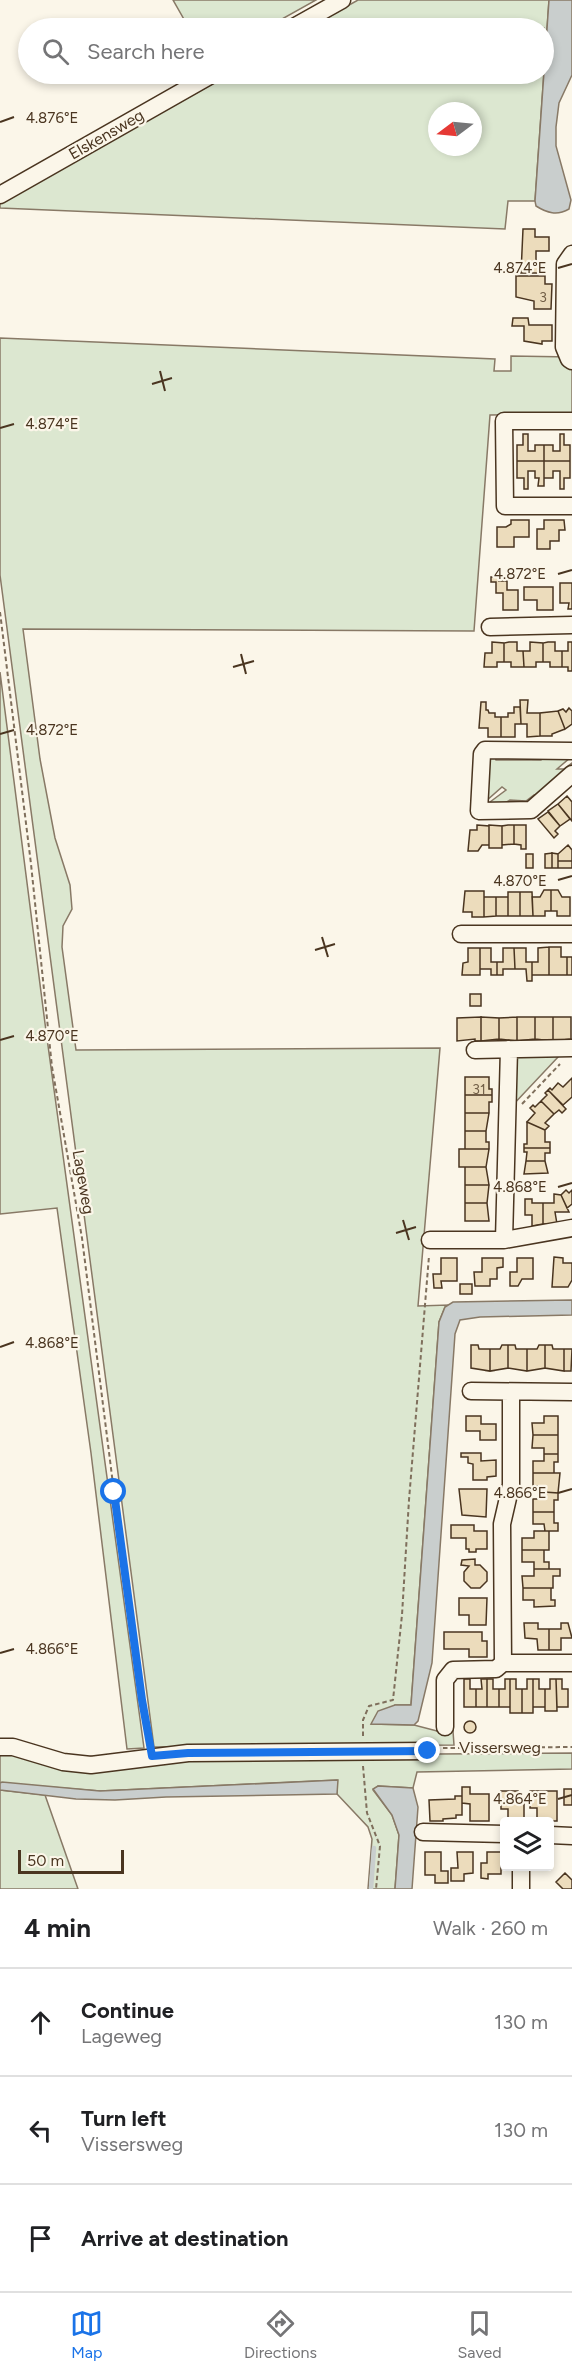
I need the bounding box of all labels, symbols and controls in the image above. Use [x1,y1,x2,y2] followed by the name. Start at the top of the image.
[18,18,554,84] search box
[39,35,72,68] icon: search
[87,38,205,65] text: Search here
[428,102,482,156] north arrow
[65,105,147,164] street label: Elskensweg
[26,109,78,127] text: 4.876°E
[493,259,547,277] text: 4.874°E
[539,289,547,306] house number: 3
[25,415,79,433] text: 4.874°E
[494,565,546,583] text: 4.872°E
[26,721,78,739] text: 4.872°E
[493,872,547,890] text: 4.870°E
[25,1027,79,1045] text: 4.870°E
[472,1081,486,1098] house number: 31
[69,1148,98,1216] street label: Lageweg
[493,1178,547,1196] text: 4.868°E
[25,1334,79,1352] text: 4.868°E
[100,1478,126,1504] route start
[493,1484,547,1502] text: 4.866°E
[25,1640,79,1658] text: 4.866°E
[414,1737,440,1763] route end
[459,1738,541,1757] street label: Vissersweg
[493,1790,547,1808] text: 4.864°E
[500,1817,554,1871] map controls
[500,1817,554,1871] button: layers
[18,1847,124,1874] scale bar
[27,1851,64,1870] text: 50 m
[24,1912,91,1944] text: 4 min
[433,1916,548,1940] text: Walk · 260 m
[81,1997,174,2024] text: Continue
[24,2006,57,2039] icon: ahead
[494,2010,548,2034] text: 130 m
[81,2024,162,2048] text: Lageweg
[81,2105,167,2132] text: Turn left
[24,2114,57,2147] icon: left
[494,2118,548,2142] text: 130 m
[81,2132,183,2156] text: Vissersweg
[24,2222,57,2255] icon: arrive
[81,2225,289,2252] text: Arrive at destination
[70,2307,103,2362] tab: Map
[244,2307,317,2362] tab: Directions
[458,2307,502,2362] tab: Saved

